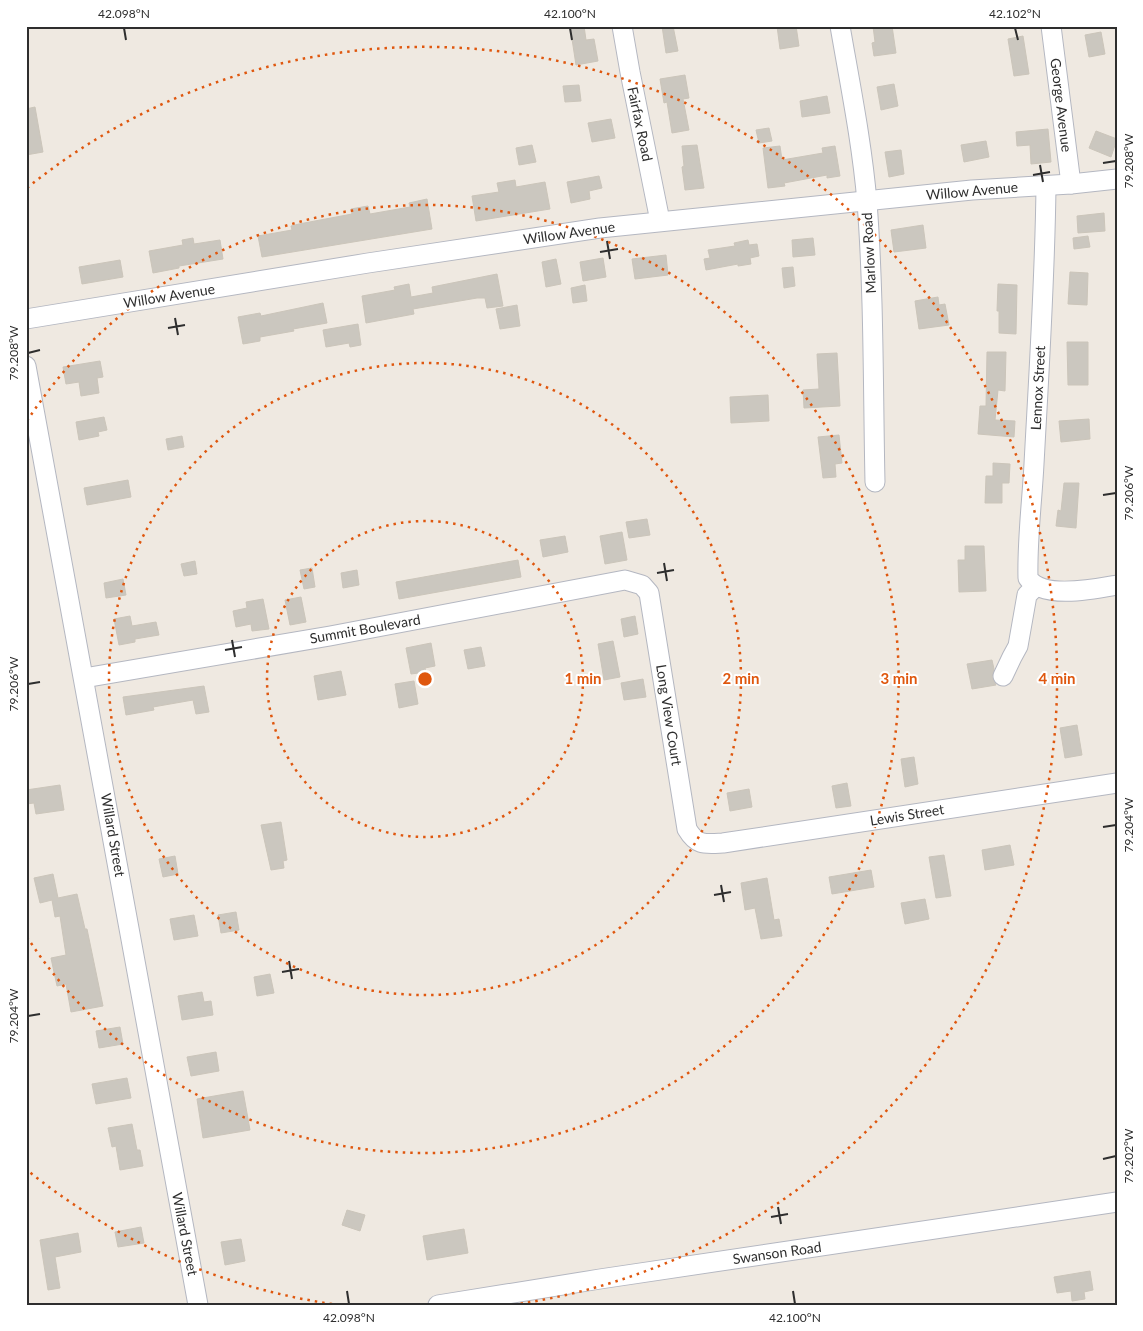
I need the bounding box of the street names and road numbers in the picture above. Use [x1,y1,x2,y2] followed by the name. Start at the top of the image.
[1047,57,1076,153] street label: George Avenue
[624,85,657,163] street label: Fairfax Road
[925,178,1019,203] street label: Willow Avenue
[858,212,879,294] street label: Marlow Road
[522,218,616,247] street label: Willow Avenue
[122,280,216,311] street label: Willow Avenue
[1027,345,1048,431] street label: Lennox Street
[308,610,422,647] street label: Summit Boulevard
[653,663,686,767] street label: Long View Court
[98,792,129,878] street label: Willard Street
[869,800,945,829] street label: Lewis Street
[169,1191,202,1277] street label: Willard Street
[731,1238,822,1267] street label: Swanson Road

